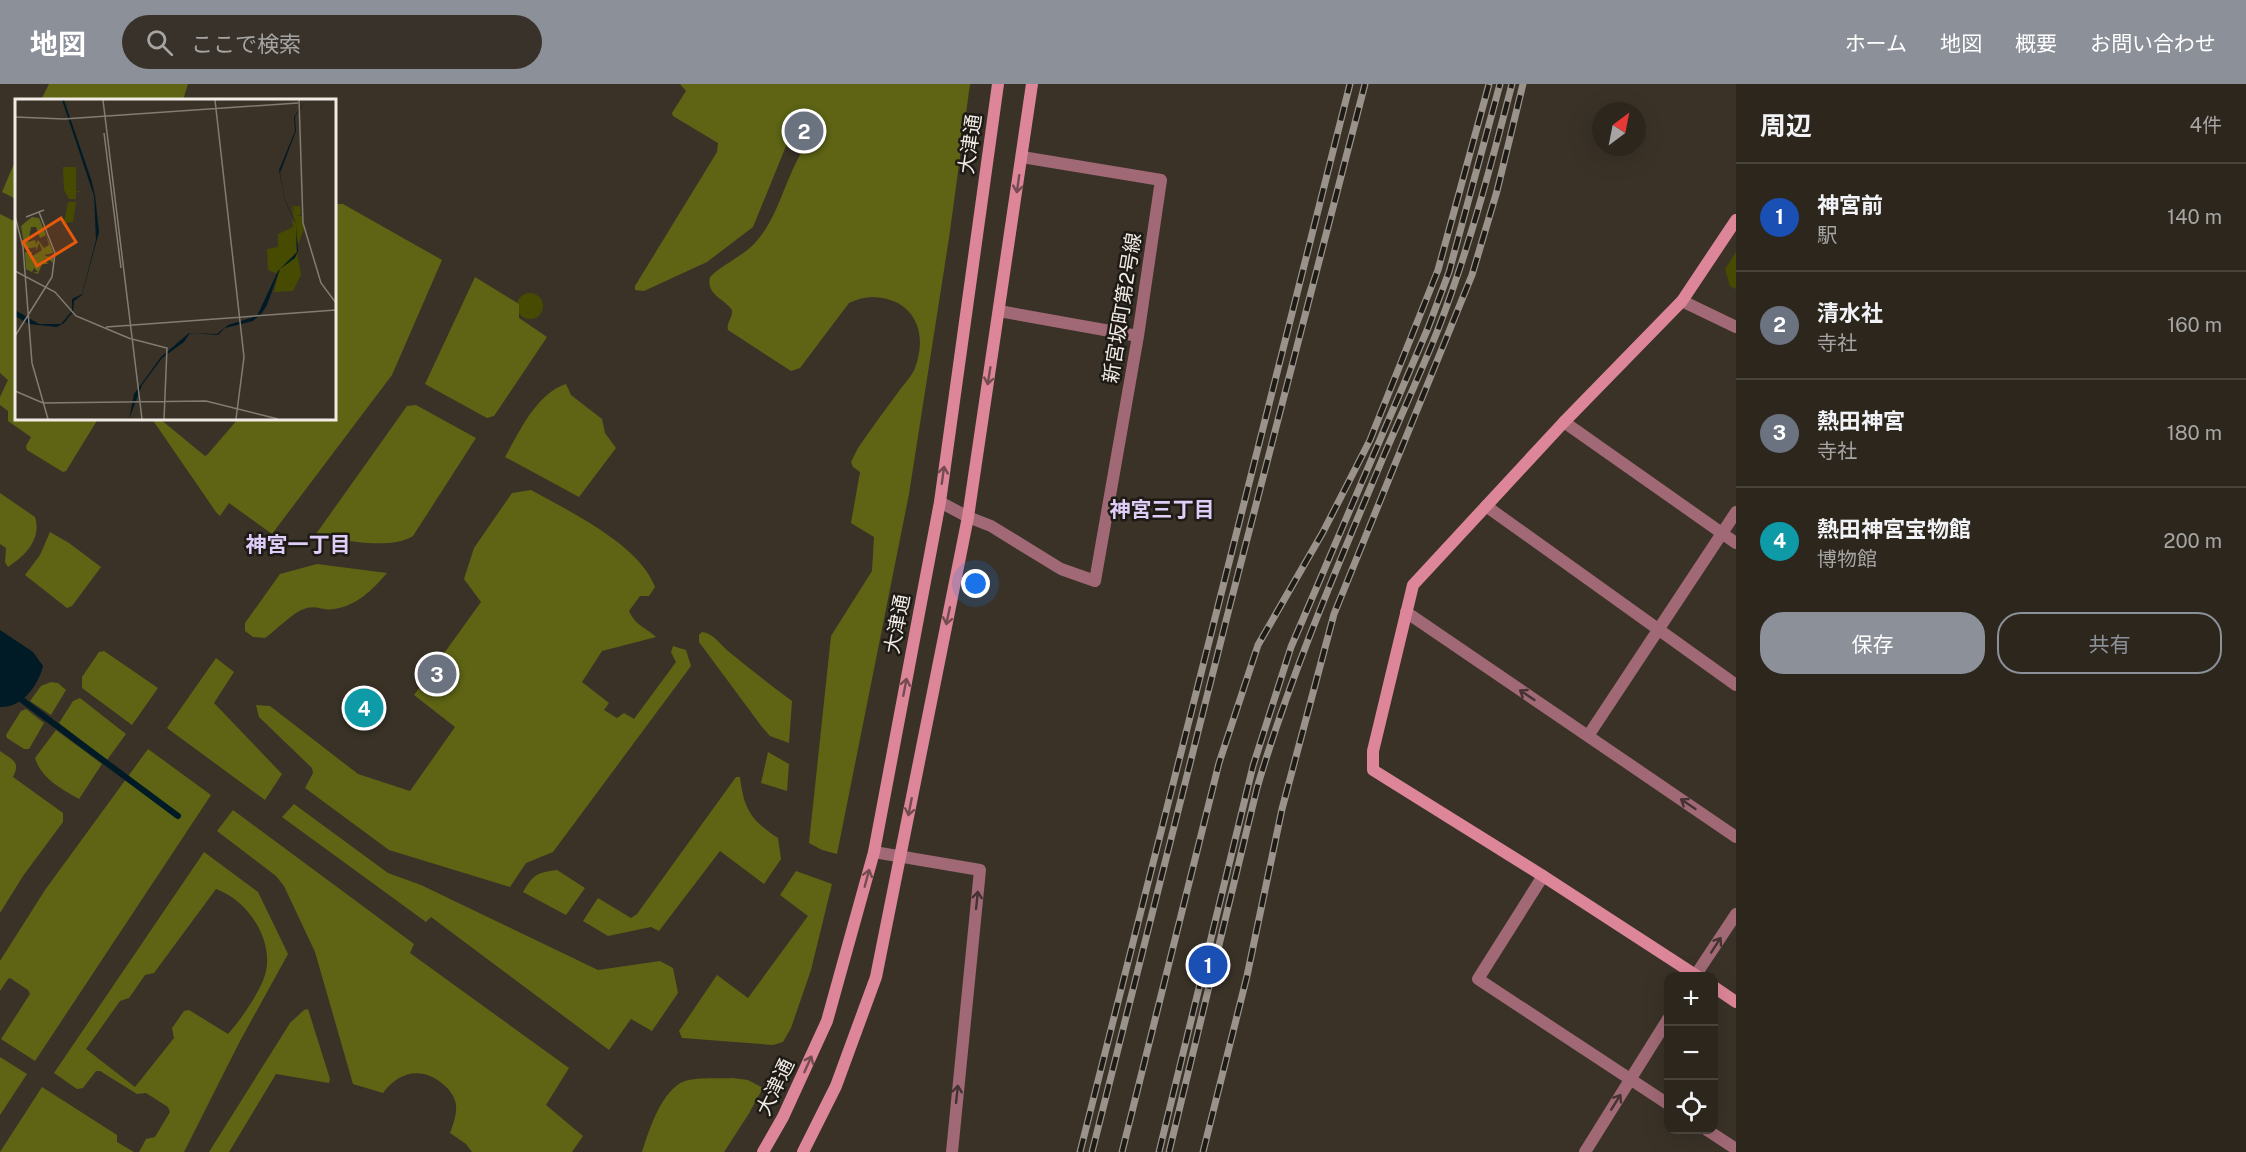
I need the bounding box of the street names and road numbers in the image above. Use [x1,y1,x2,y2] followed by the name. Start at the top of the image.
[954,113,986,175] street label: 大津通
[1098,231,1146,385] street label: 新宮坂町第2号線
[879,592,915,656] street label: 大津通
[751,1055,799,1119] street label: 大津通

